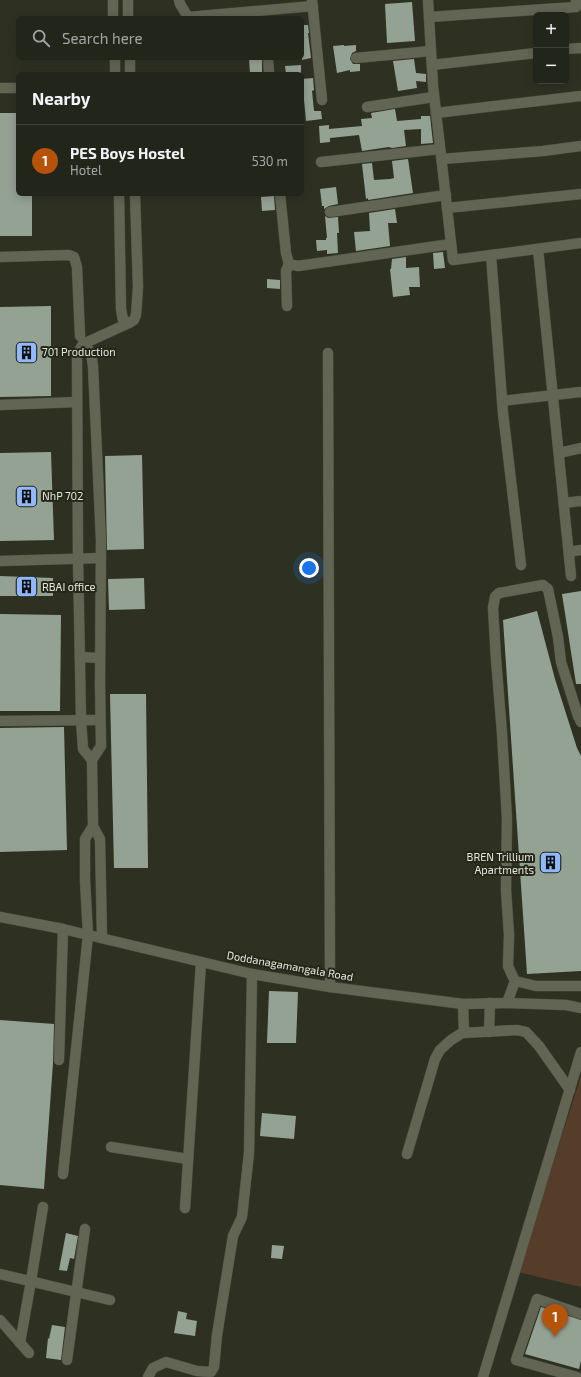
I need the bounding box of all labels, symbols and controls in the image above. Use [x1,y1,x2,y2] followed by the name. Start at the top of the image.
[533,12,569,84] map controls
[533,12,569,48] button: +
[16,16,304,60] search box
[30,27,52,49] icon: search
[62,29,143,47] text: Search here
[533,48,569,84] button: −
[32,88,90,108] text: Nearby
[70,144,185,162] text: PES Boys Hostel
[42,153,48,169] text: 1
[252,153,288,169] text: 530 m
[70,162,102,178] text: Hotel
[13,339,39,365] building icon: 701 Production
[42,345,116,358] place label: 701 Production
[13,483,39,509] building icon: NhP 702
[42,489,83,502] place label: NhP 702
[299,558,319,578] your location
[14,574,40,600] building icon: RBAI office
[42,580,96,593] place label: RBAI office
[467,850,534,876] place label: BREN Trillium Apartments
[537,850,563,876] building icon: BREN Trillium Apartments
[226,948,354,983] street label: Doddanagamangala Road
[542,1304,568,1337] pin: 1

